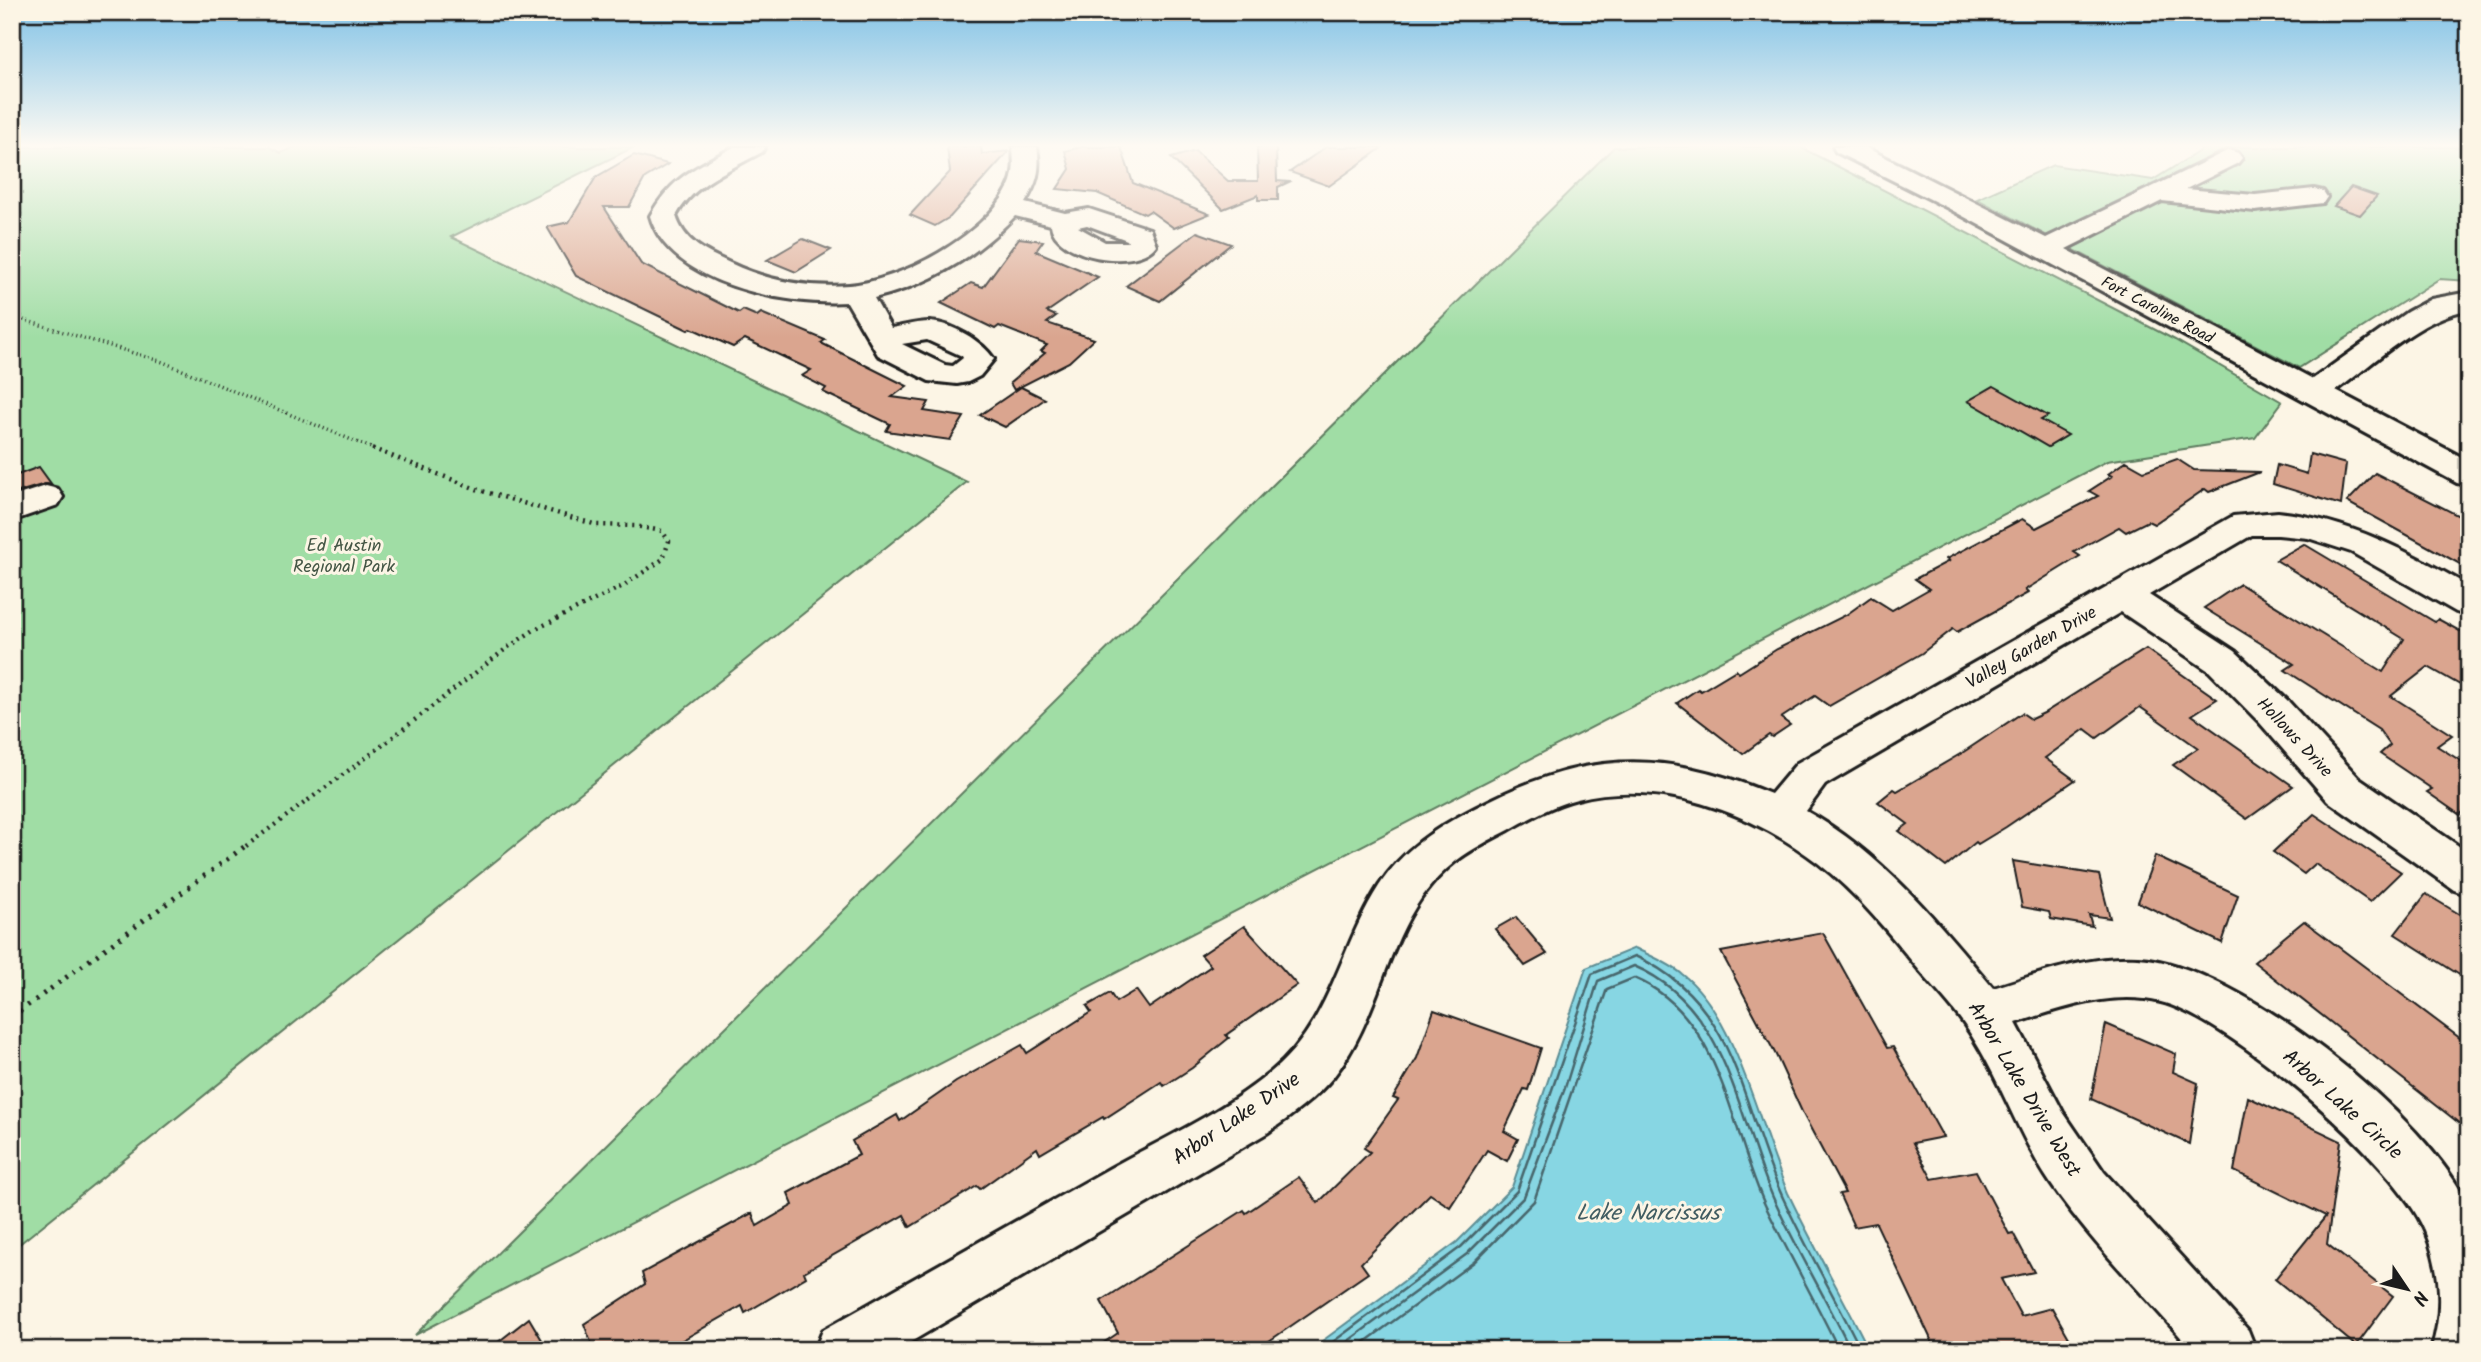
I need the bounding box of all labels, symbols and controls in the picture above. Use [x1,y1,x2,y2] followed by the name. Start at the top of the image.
[2096,270,2219,351] street label: Fort Caroline Road
[293,532,395,582] park label: Ed Austin Regional Park
[1961,599,2103,698] street label: Valley Garden Drive
[2249,691,2339,785] street label: Hollows Drive
[1958,996,2090,1185] street label: Arbor Lake Drive West
[2274,1042,2410,1169] street label: Arbor Lake Circle
[1166,1064,1308,1174] street label: Arbor Lake Drive
[1576,1196,1722,1232] water label: Lake Narcissus
[2372,1254,2442,1324] north arrow
[2404,1284,2435,1311] text: N

